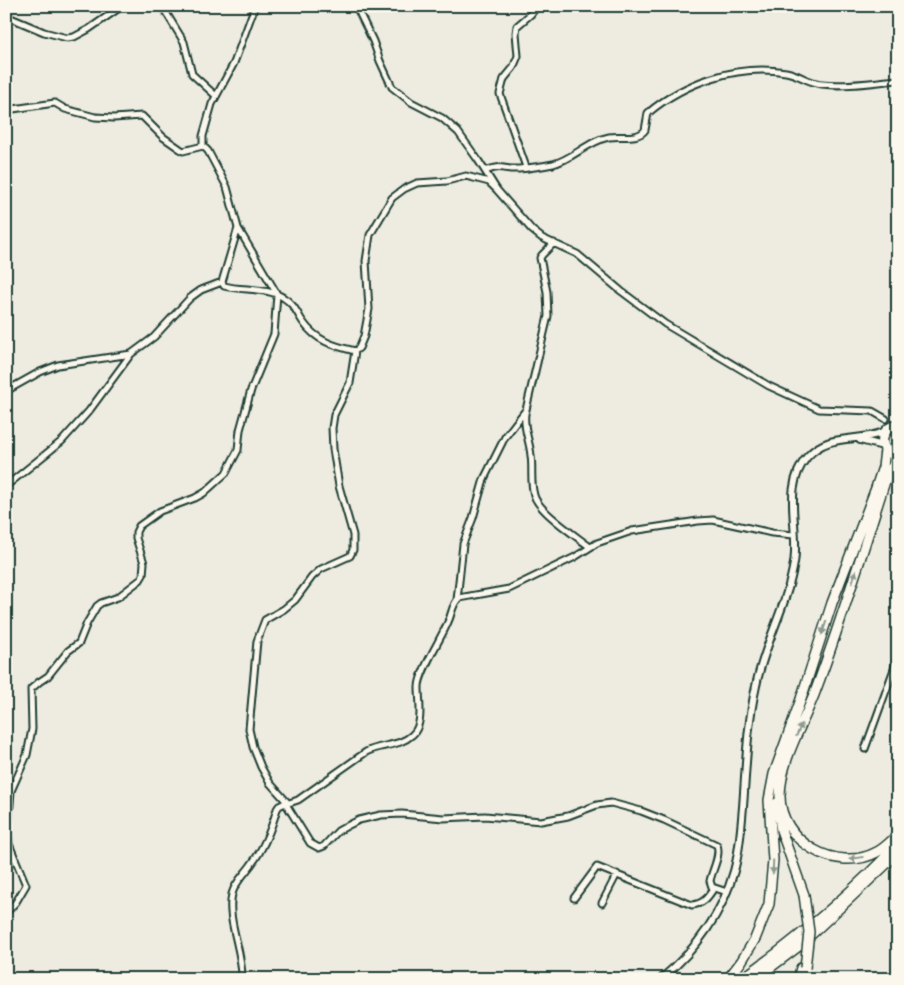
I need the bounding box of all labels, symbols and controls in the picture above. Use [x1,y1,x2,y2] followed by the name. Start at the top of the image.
[850,569,858,584] one-way arrow
[819,621,827,636] one-way arrow
[796,723,804,737] one-way arrow
[848,854,864,862] one-way arrow
[768,859,776,875] one-way arrow

